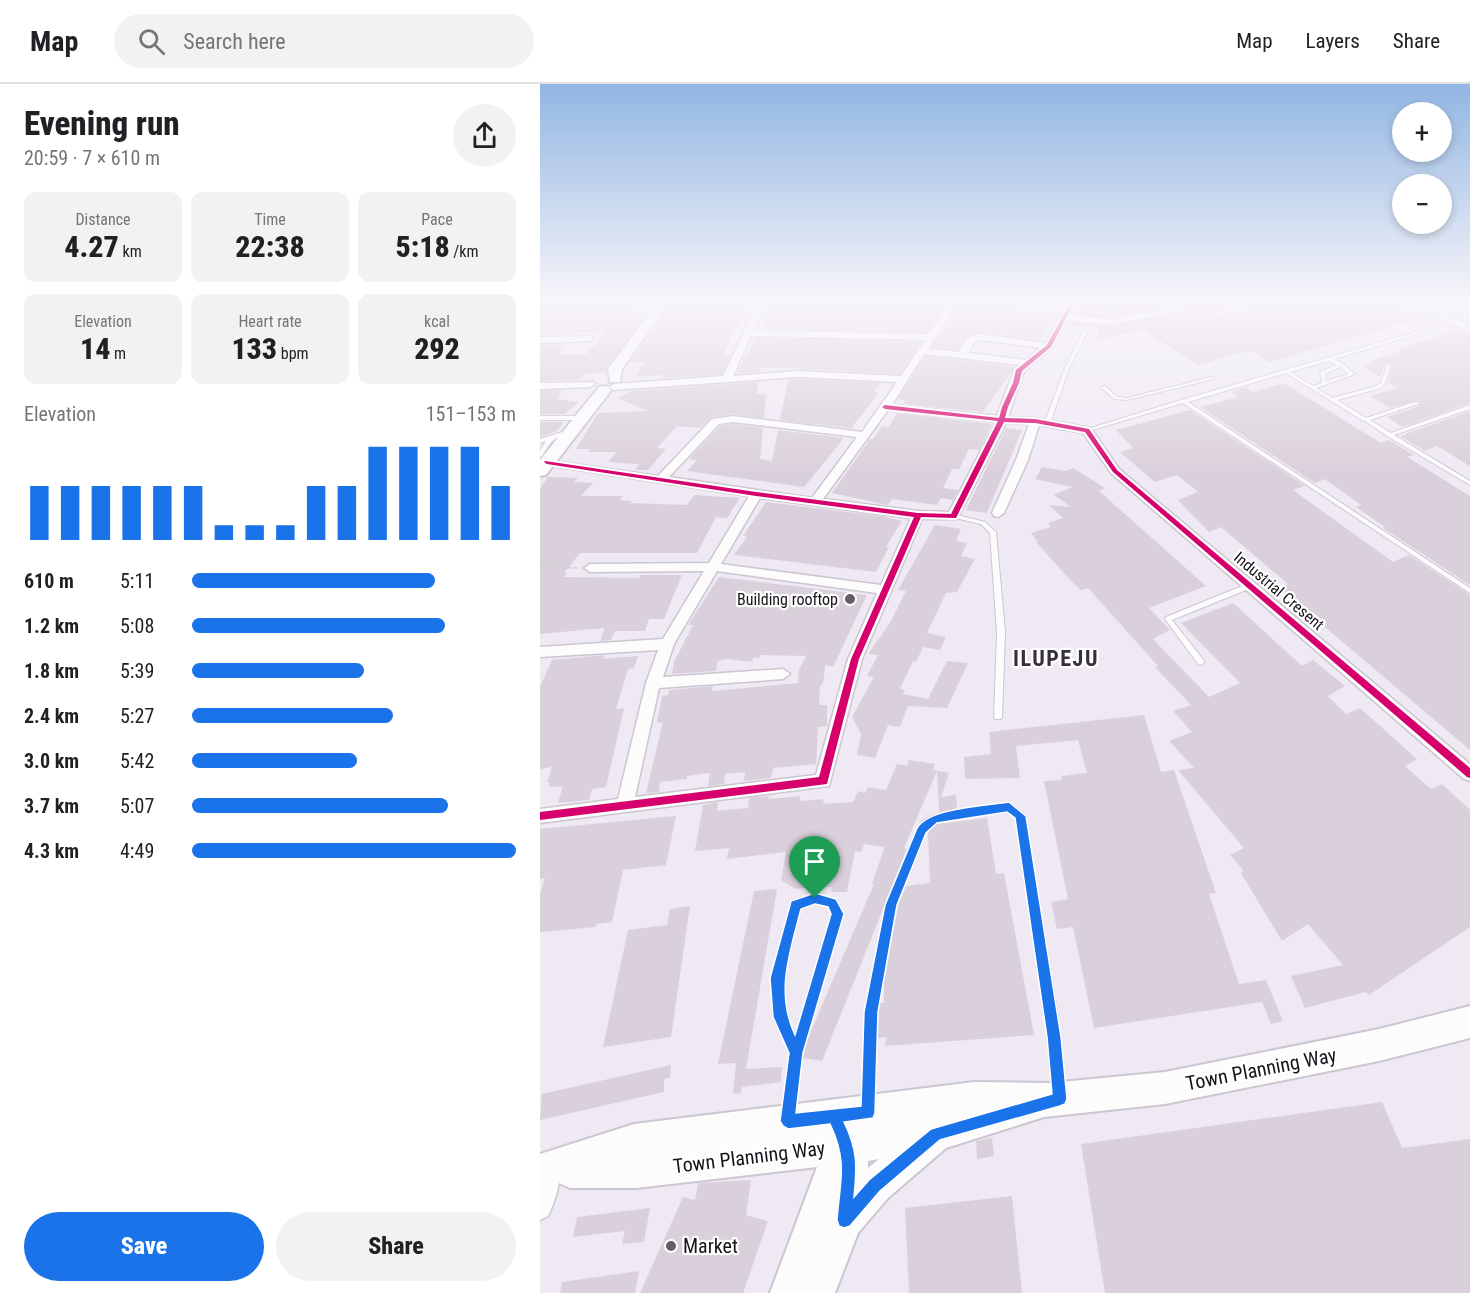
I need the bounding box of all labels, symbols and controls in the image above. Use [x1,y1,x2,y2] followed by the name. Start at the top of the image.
[114,14,534,68] search box
[30,25,78,58] text: Map
[135,25,168,58] icon: search
[183,29,286,54] text: Search here
[1236,29,1273,53] text: Map
[1306,29,1360,53] text: Layers
[1393,29,1440,53] text: Share
[1392,102,1452,234] map controls
[1392,102,1452,162] button: +
[24,104,180,143] text: Evening run
[453,104,516,167] button: share
[24,146,160,170] text: 20:59 · 7 × 610 m
[1392,174,1452,234] button: −
[75,210,131,229] text: Distance
[254,210,286,229] text: Time
[421,210,453,229] text: Pace
[64,229,119,264] text: 4.27
[235,229,305,264] text: 22:38
[395,229,450,264] text: 5:18
[119,242,142,261] text: km
[450,242,479,261] text: /km
[74,312,132,331] text: Elevation
[238,312,302,331] text: Heart rate
[424,312,450,331] text: kcal
[80,331,110,366] text: 14
[231,331,277,366] text: 133
[414,331,460,366] text: 292
[110,344,126,363] text: m
[277,344,309,363] text: bpm
[24,402,96,426] text: Elevation
[426,402,516,426] text: 151–153 m
[1230,548,1328,634] street label: Industrial Cresent
[24,569,74,593] text: 610 m
[120,569,154,593] text: 5:11
[737,590,838,609] place label: Building rooftop
[843,592,857,606] marker: Building rooftop
[24,614,79,638] text: 1.2 km
[120,614,154,638] text: 5:08
[1013,646,1099,671] district label: ILUPEJU
[24,659,79,683] text: 1.8 km
[120,659,154,683] text: 5:39
[24,704,79,728] text: 2.4 km
[120,704,154,728] text: 5:27
[24,749,79,773] text: 3.0 km
[120,749,154,773] text: 5:42
[24,794,79,818] text: 3.7 km
[120,794,154,818] text: 5:07
[789,836,840,898] pin
[24,839,79,863] text: 4.3 km
[120,839,154,863] text: 4:49
[798,845,831,878] icon: arrive
[1184,1043,1338,1095] street label: Town Planning Way
[672,1136,826,1178] street label: Town Planning Way
[24,1212,264,1281] button: Save
[276,1212,516,1281] button: Share
[683,1234,738,1258] place label: Market
[664,1239,678,1253] marker: Market

